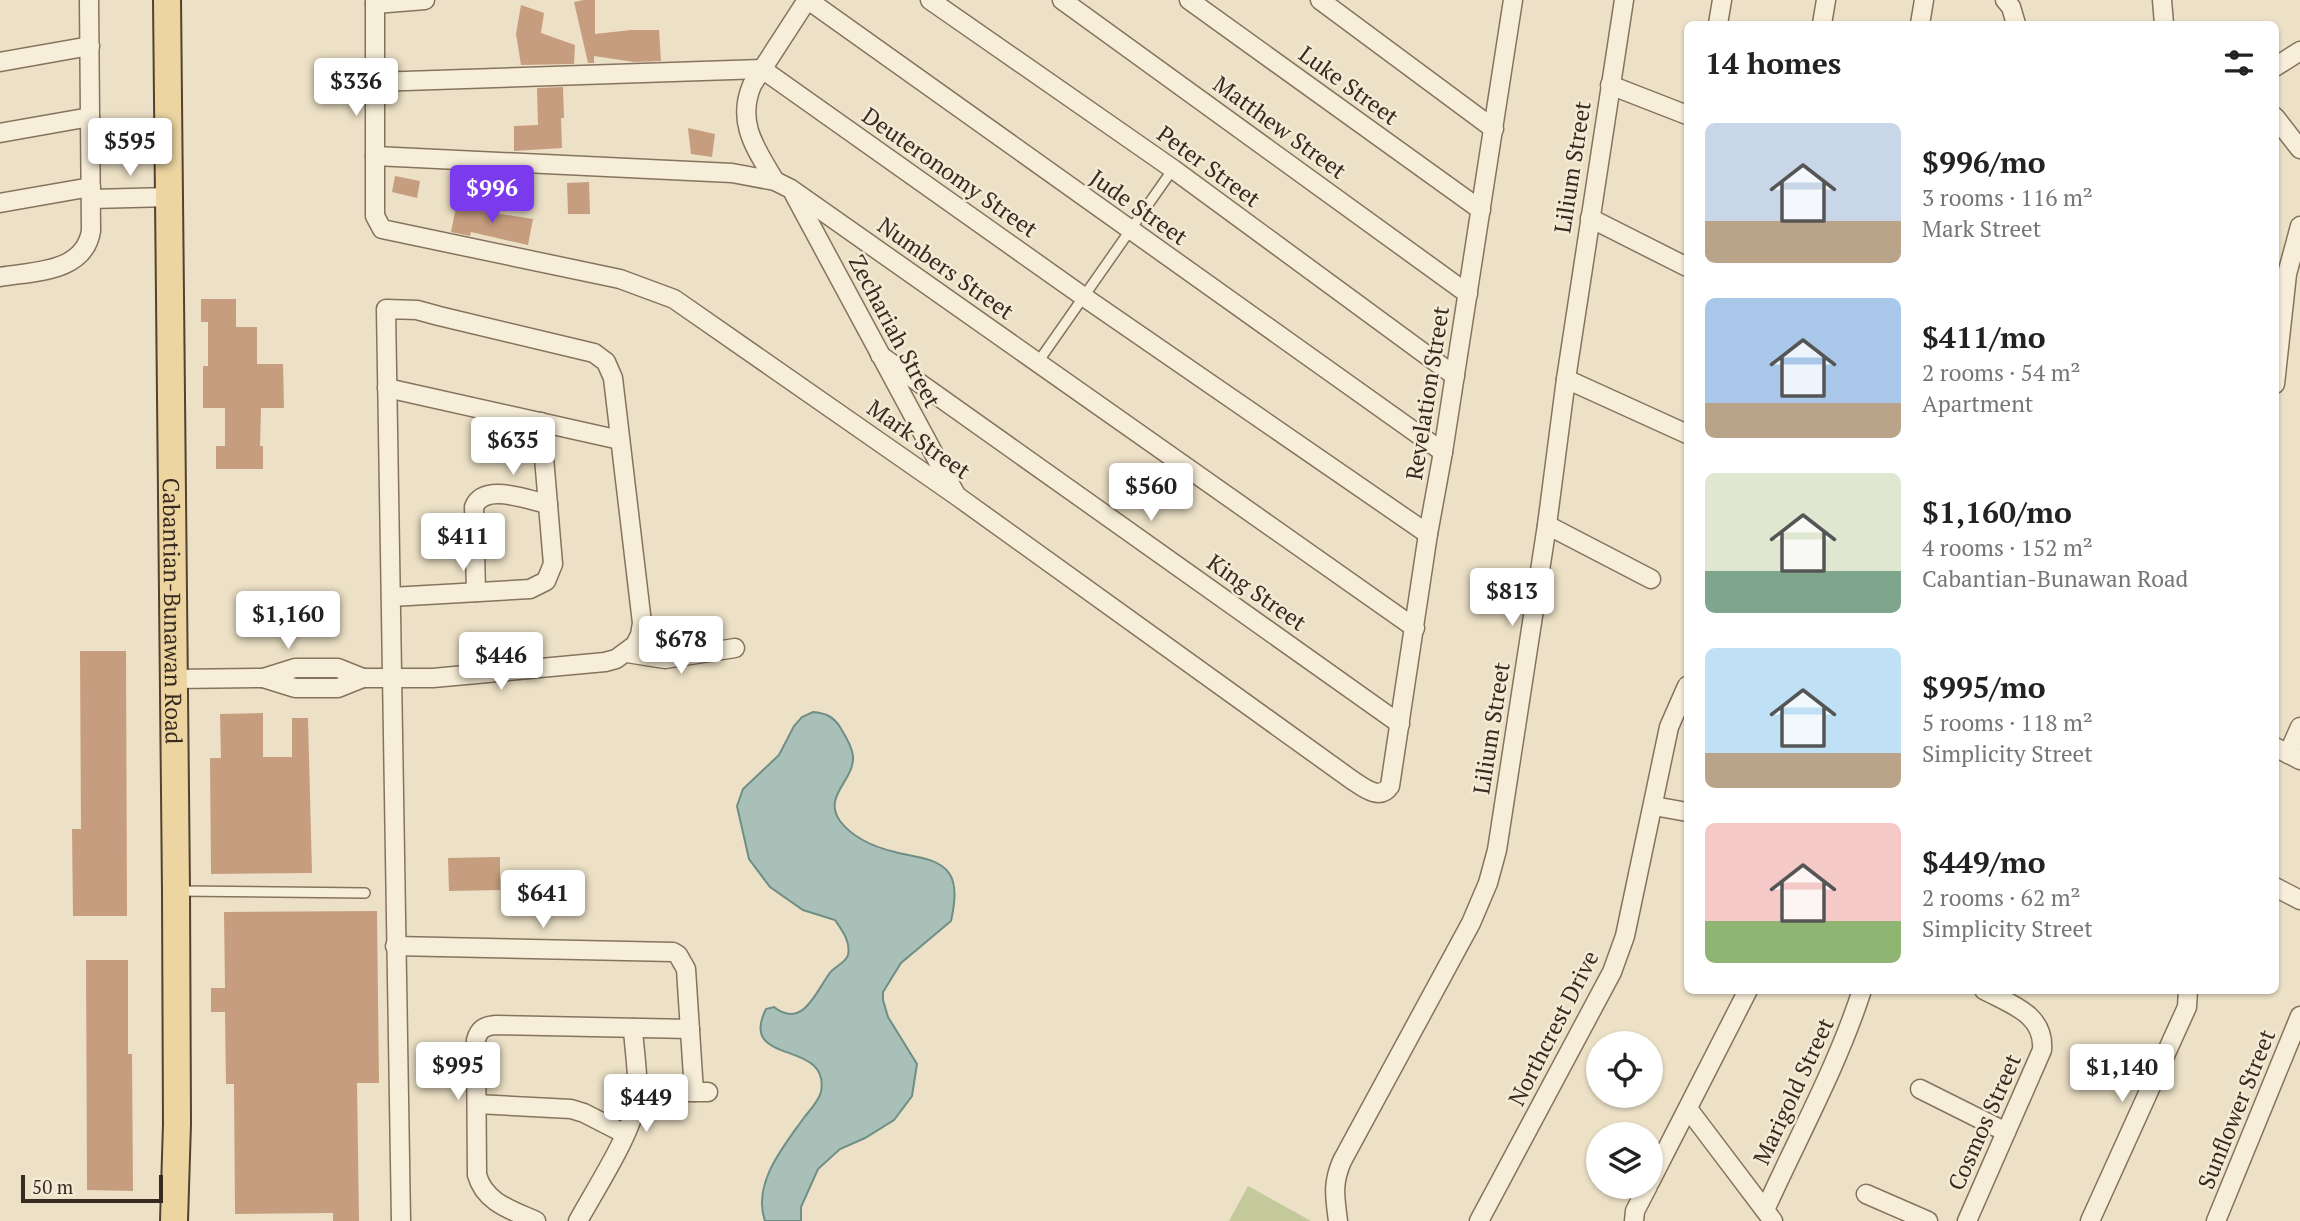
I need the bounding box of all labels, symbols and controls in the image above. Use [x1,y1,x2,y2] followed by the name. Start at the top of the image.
[1293,38,1405,132] street label: Luke Street
[1705,43,1841,83] text: 14 homes
[2220,44,2258,82] icon: filters
[315,58,397,118] pin: $336
[330,65,382,96] text: $336
[1207,68,1353,186] street label: Matthew Street
[1546,98,1598,235] street label: Lilium Street
[856,100,1044,244] street label: Deuteronomy Street
[89,118,171,178] pin: $595
[1151,118,1267,214] street label: Peter Street
[104,125,156,156] text: $595
[1922,142,2046,182] text: $996/mo
[1761,151,1845,235] icon: home
[1084,162,1194,252] street label: Jude Street
[451,166,533,225] pin: $996
[466,172,518,203] text: $996
[1922,182,2093,213] text: 3 rooms · 116 m²
[872,209,1021,327] street label: Numbers Street
[1922,213,2041,244] text: Mark Street
[842,249,949,413] street label: Zechariah Street
[1398,303,1456,482] street label: Revelation Street
[1922,317,2046,357] text: $411/mo
[1761,326,1845,410] icon: home
[1922,357,2081,388] text: 2 rooms · 54 m²
[1922,388,2033,419] text: Apartment
[861,392,977,486] street label: Mark Street
[472,418,554,477] pin: $635
[487,424,539,455] text: $635
[1110,463,1192,523] pin: $560
[1125,470,1177,501] text: $560
[156,478,190,745] street label: Cabantian-Bunawan Road
[1922,492,2072,532] text: $1,160/mo
[1761,501,1845,585] icon: home
[422,514,504,573] pin: $411
[437,520,489,551] text: $411
[1922,532,2093,563] text: 4 rooms · 152 m²
[1201,546,1313,638] street label: King Street
[1922,563,2188,594] text: Cabantian-Bunawan Road
[1471,568,1553,628] pin: $813
[1486,575,1538,606] text: $813
[231,592,345,651] pin: $1,160
[252,598,324,629] text: $1,160
[640,616,722,676] pin: $678
[655,623,707,654] text: $678
[460,632,542,692] pin: $446
[475,639,527,670] text: $446
[1465,659,1517,796] street label: Lilium Street
[1922,667,2046,707] text: $995/mo
[1761,676,1845,760] icon: home
[1922,707,2093,738] text: 5 rooms · 118 m²
[1922,738,2093,769] text: Simplicity Street
[1922,842,2046,882] text: $449/mo
[1761,851,1845,935] icon: home
[502,870,584,930] pin: $641
[517,877,569,908] text: $641
[1922,882,2081,913] text: 2 rooms · 62 m²
[1922,913,2093,944] text: Simplicity Street
[1500,945,1606,1111] street label: Northcrest Drive
[1745,1012,1841,1170] street label: Marigold Street
[2190,1024,2282,1193] street label: Sunflower Street
[1586,1031,1663,1199] map controls
[1586,1031,1663,1108] button: locate
[417,1042,499,1102] pin: $995
[2065,1044,2179,1104] pin: $1,140
[1940,1048,2028,1195] street label: Cosmos Street
[432,1049,484,1080] text: $995
[2086,1051,2158,1082] text: $1,140
[605,1074,687,1134] pin: $449
[620,1081,672,1112] text: $449
[1586,1122,1663,1199] button: layers
[21,1172,163,1204] scale bar
[32,1174,73,1199] text: 50 m

